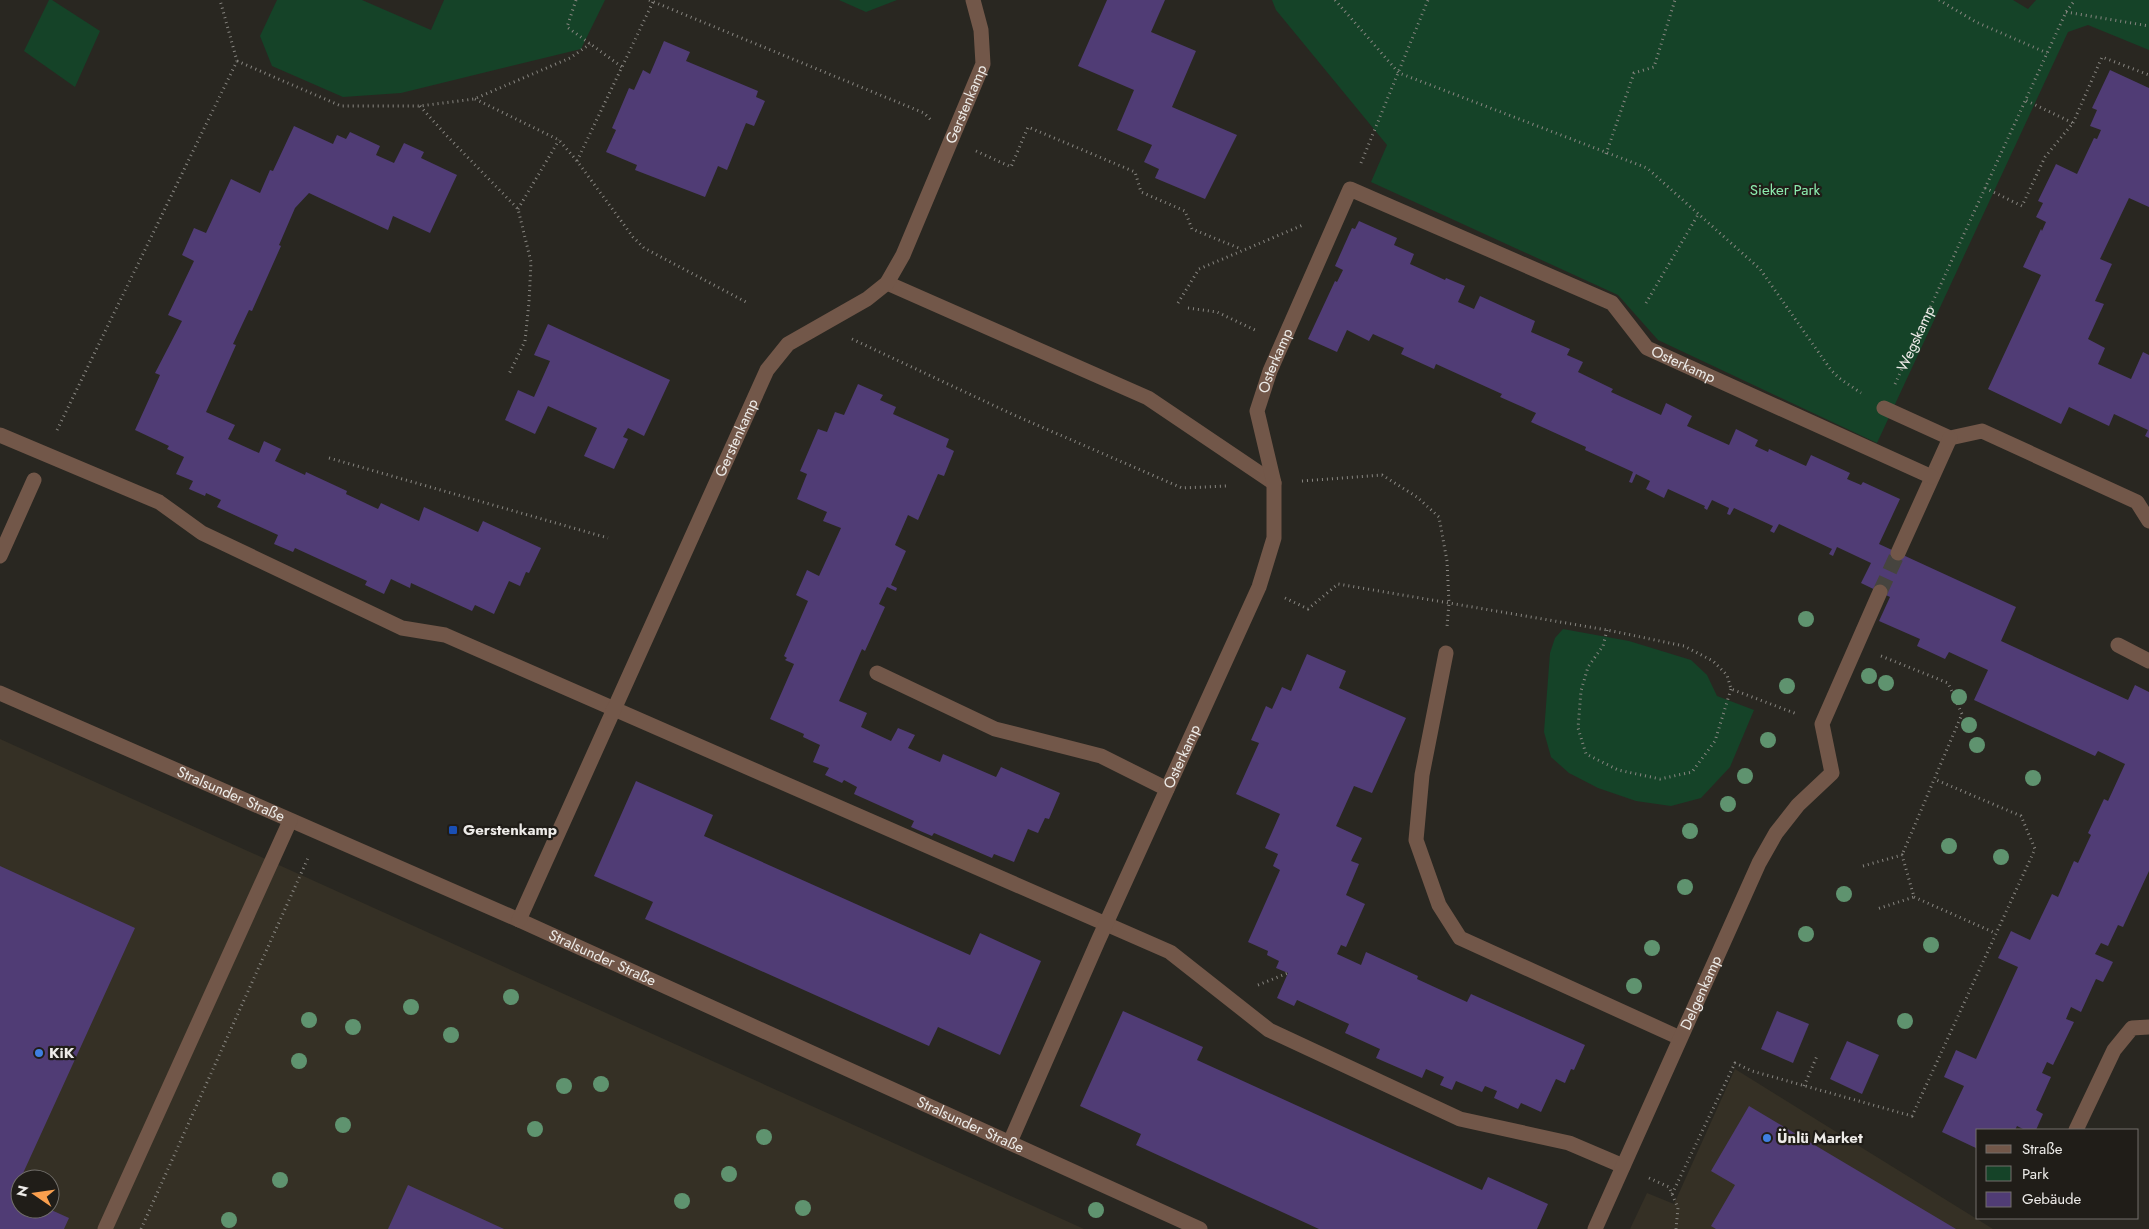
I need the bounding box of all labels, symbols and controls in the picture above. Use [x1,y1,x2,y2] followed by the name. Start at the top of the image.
[940,61,993,147] street label: Gerstenkamp
[1750,179,1821,201] park label: Sieker Park
[1891,302,1941,375] street label: Wegskamp
[1252,324,1299,396] street label: Osterkamp
[1648,340,1719,389] street label: Osterkamp
[709,395,764,481] street label: Gerstenkamp
[1158,720,1206,792] street label: Osterkamp
[173,761,289,827] street label: Stralsunder Straße
[463,819,557,841] place label: Gerstenkamp
[447,824,459,836] marker: Gerstenkamp
[545,924,660,992] street label: Stralsunder Straße
[1675,951,1727,1033] street label: Delgenkamp
[49,1042,75,1064] place label: KiK
[33,1047,45,1059] marker: KiK
[913,1091,1028,1159] street label: Stralsunder Straße
[1777,1127,1863,1149] place label: Ünlü Market
[1976,1129,2139,1219] legend
[1761,1132,1773,1144] marker: Ünlü Market
[2022,1138,2063,1160] text: Straße
[2022,1163,2049,1185] text: Park
[10,1169,60,1219] north arrow
[11,1183,33,1199] text: N
[2022,1188,2082,1210] text: Gebäude

